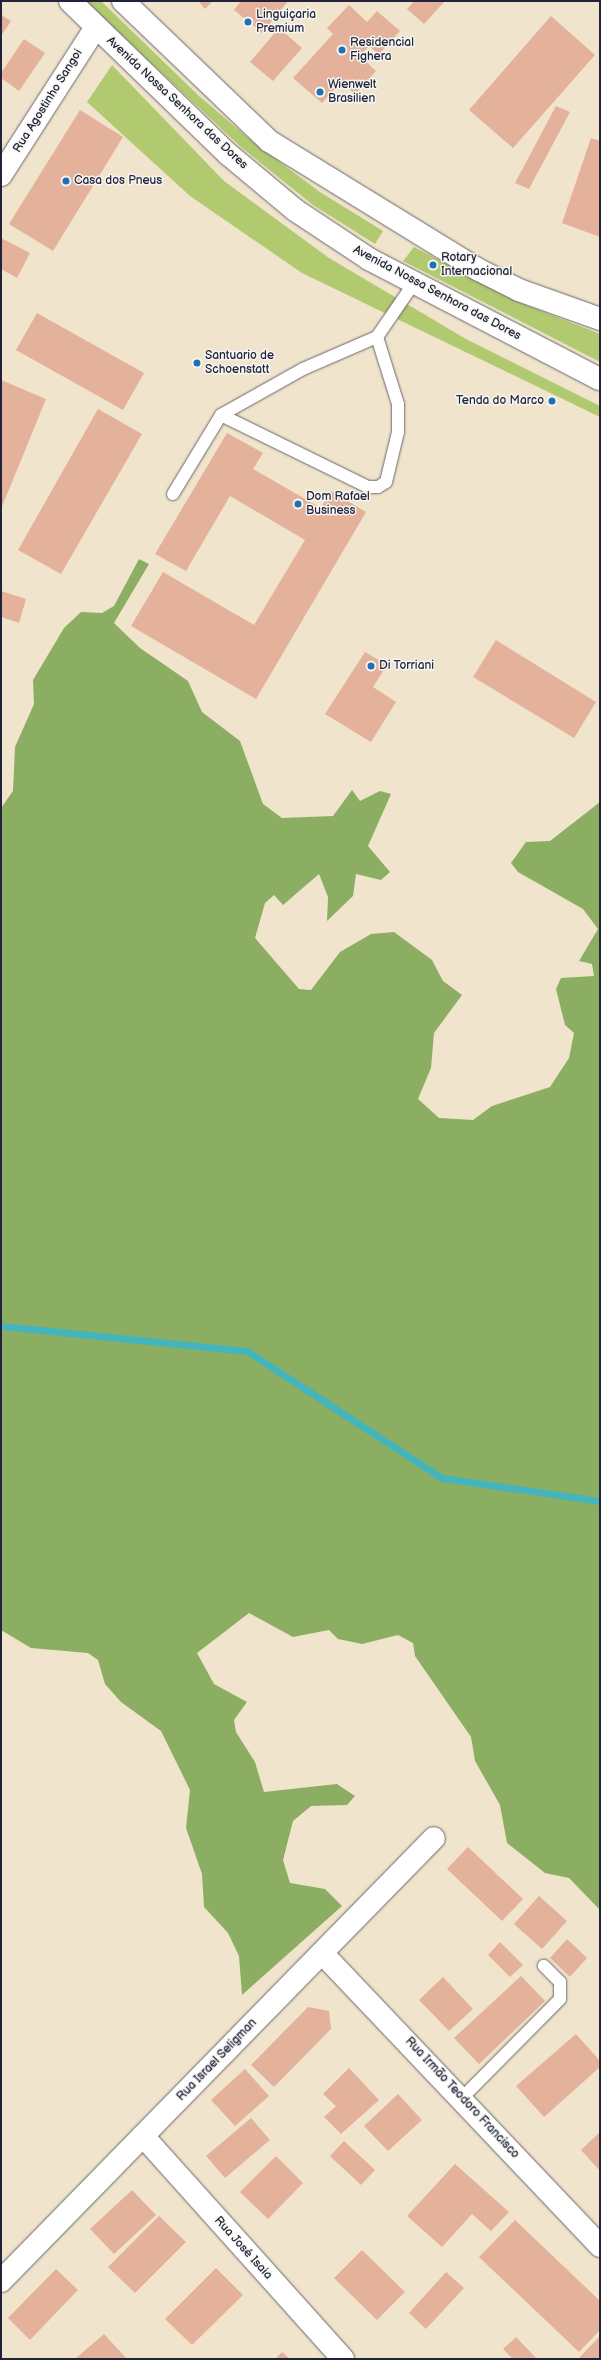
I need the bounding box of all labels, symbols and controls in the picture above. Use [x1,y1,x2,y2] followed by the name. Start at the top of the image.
[256,8,316,36] place label: Linguiçaria Premium
[243,17,253,27] marker: Linguiçaria Premium
[103,34,251,172] street label: Avenida Nossa Senhora das Dores
[350,36,414,64] place label: Residencial Fighera
[337,45,347,55] marker: Residencial Fighera
[10,47,86,155] street label: Rua Agostinho Sangoi
[328,78,376,106] place label: Wienwelt Brasilien
[315,87,325,97] marker: Wienwelt Brasilien
[74,174,162,188] place label: Casa dos Pneus
[61,176,71,186] marker: Casa dos Pneus
[351,242,523,344] street label: Avenida Nossa Senhora das Dores
[441,251,512,279] place label: Rotary Internacional
[428,260,438,270] marker: Rotary Internacional
[205,349,274,377] place label: Santuario de Schoenstatt
[192,358,202,368] marker: Santuario de Schoenstatt
[456,394,544,408] place label: Tenda do Marco
[547,396,557,406] marker: Tenda do Marco
[306,490,370,518] place label: Dom Rafael Business
[293,499,303,509] marker: Dom Rafael Business
[379,659,434,673] place label: Di Torriani
[366,661,376,671] marker: Di Torriani
[174,2016,260,2104] street label: Rua Israel Seligman
[402,2034,522,2162] street label: Rua Irmão Teodoro Francisco
[211,2213,275,2283] street label: Rua José Isaia

